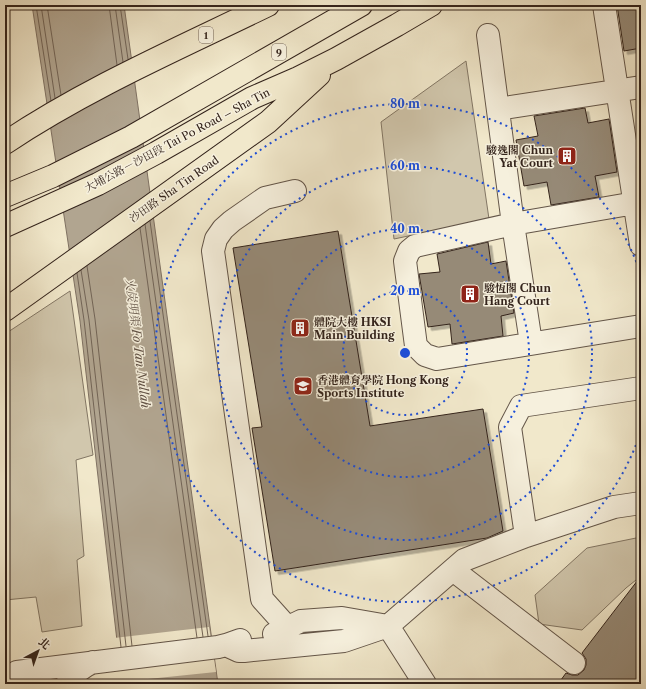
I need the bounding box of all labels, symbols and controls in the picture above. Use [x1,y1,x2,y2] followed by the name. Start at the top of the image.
[199,27,213,43] road number: 1
[272,44,286,60] road number: 9
[82,85,272,195] street label: 大埔公路－沙田段 Tai Po Road – Sha Tin
[390,96,420,111] text: 80 m
[486,143,554,170] place label: 駿逸閣 Chun Yat Court
[556,145,578,167] building icon: 駿逸閣 Chun Yat Court
[126,153,222,225] street label: 沙田路 Sha Tin Road
[390,158,420,173] text: 60 m
[390,221,420,236] text: 40 m
[123,277,153,409] water label: 火炭明渠 Fo Tan Nullah
[484,281,551,308] place label: 駿恆閣 Chun Hang Court
[390,283,420,298] text: 20 m
[459,283,481,305] building icon: 駿恆閣 Chun Hang Court
[314,315,395,342] place label: 體院大樓 HKSI Main Building
[289,317,311,339] building icon: 體院大樓 HKSI Main Building
[398,346,412,360] centre of rings
[317,373,449,400] place label: 香港體育學院 Hong Kong Sports Institute
[292,375,314,397] school or university icon: 香港體育學院 Hong Kong Sports Institute
[18,631,58,671] north arrow
[36,635,53,652] text: 北

